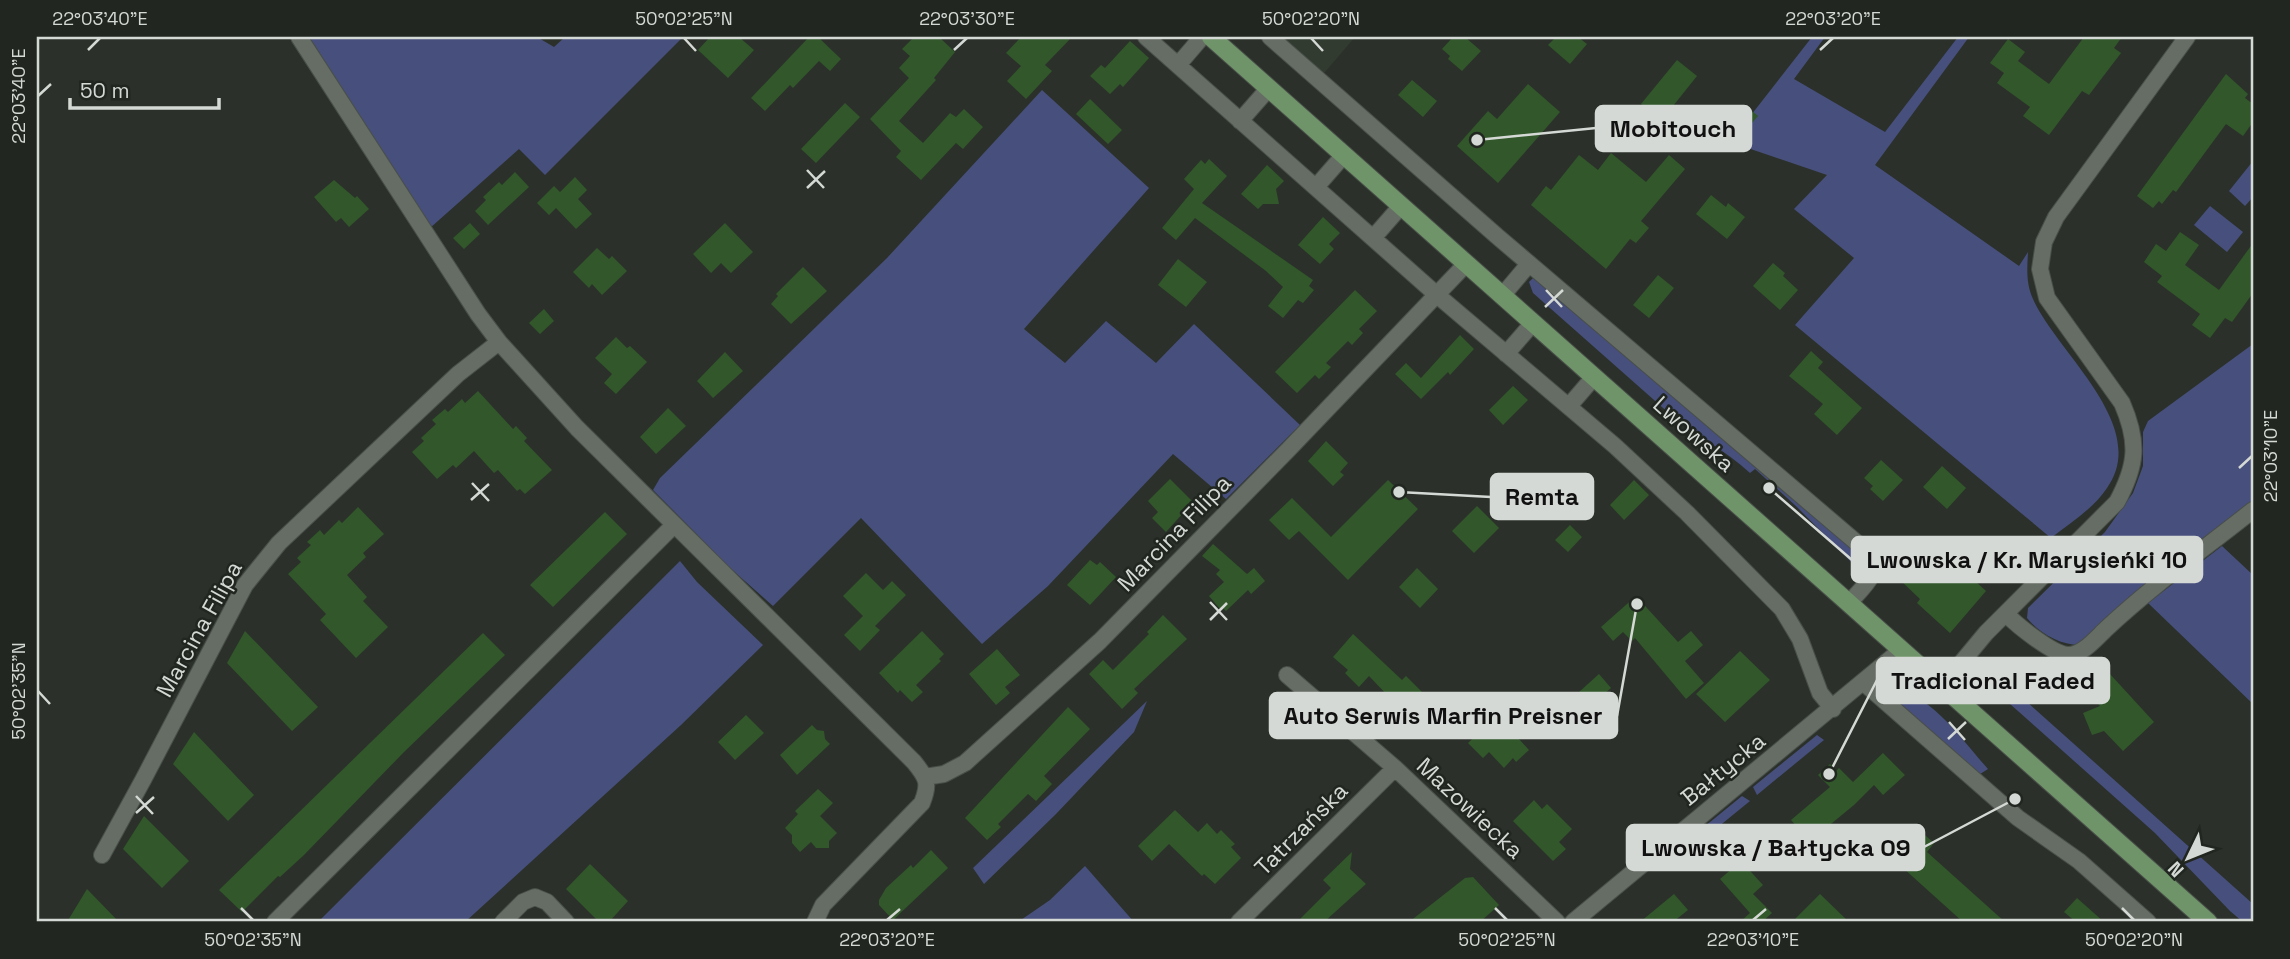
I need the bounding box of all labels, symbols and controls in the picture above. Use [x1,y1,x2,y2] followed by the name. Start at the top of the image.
[52,7,148,30] text: 22°03'40"E
[635,7,733,30] text: 50°02'25"N
[919,7,1015,30] text: 22°03'30"E
[1262,7,1360,30] text: 50°02'20"N
[1785,7,1881,30] text: 22°03'20"E
[7,48,30,144] text: 22°03'40"E
[70,66,219,110] scale bar
[80,77,130,104] text: 50 m
[1596,106,1751,151] callout: Mobitouch
[1610,113,1736,144] text: Mobitouch
[1647,389,1741,479] street label: Lwowska
[2259,410,2282,502] text: 22°03'10"E
[1111,468,1237,598] street label: Marcina Filipa
[1491,474,1593,519] callout: Remta
[1505,481,1579,512] text: Remta
[1852,537,2202,582] callout: Lwowska / Kr. Marysieńki 10
[1867,544,2187,575] text: Lwowska / Kr. Marysieńki 10
[149,556,249,702] street label: Marcina Filipa
[7,642,30,740] text: 50°02'35"N
[1877,658,2109,703] callout: Tradicional Faded
[1891,665,2095,696] text: Tradicional Faded
[1270,693,1617,738] callout: Auto Serwis Marfin Preisner
[1283,700,1603,731] text: Auto Serwis Marfin Preisner
[1675,726,1771,812] street label: Bałtycka
[1410,751,1530,865] street label: Mazowiecka
[1248,776,1354,882] street label: Tatrzańska
[2154,822,2224,892] north arrow
[1627,825,1924,870] callout: Lwowska / Bałtycka 09
[1641,832,1911,863] text: Lwowska / Bałtycka 09
[2162,856,2189,882] text: N
[204,928,302,951] text: 50°02'35"N
[839,928,935,951] text: 22°03'20"E
[1458,928,1556,951] text: 50°02'25"N
[1707,928,1799,951] text: 22°03'10"E
[2085,928,2183,951] text: 50°02'20"N

